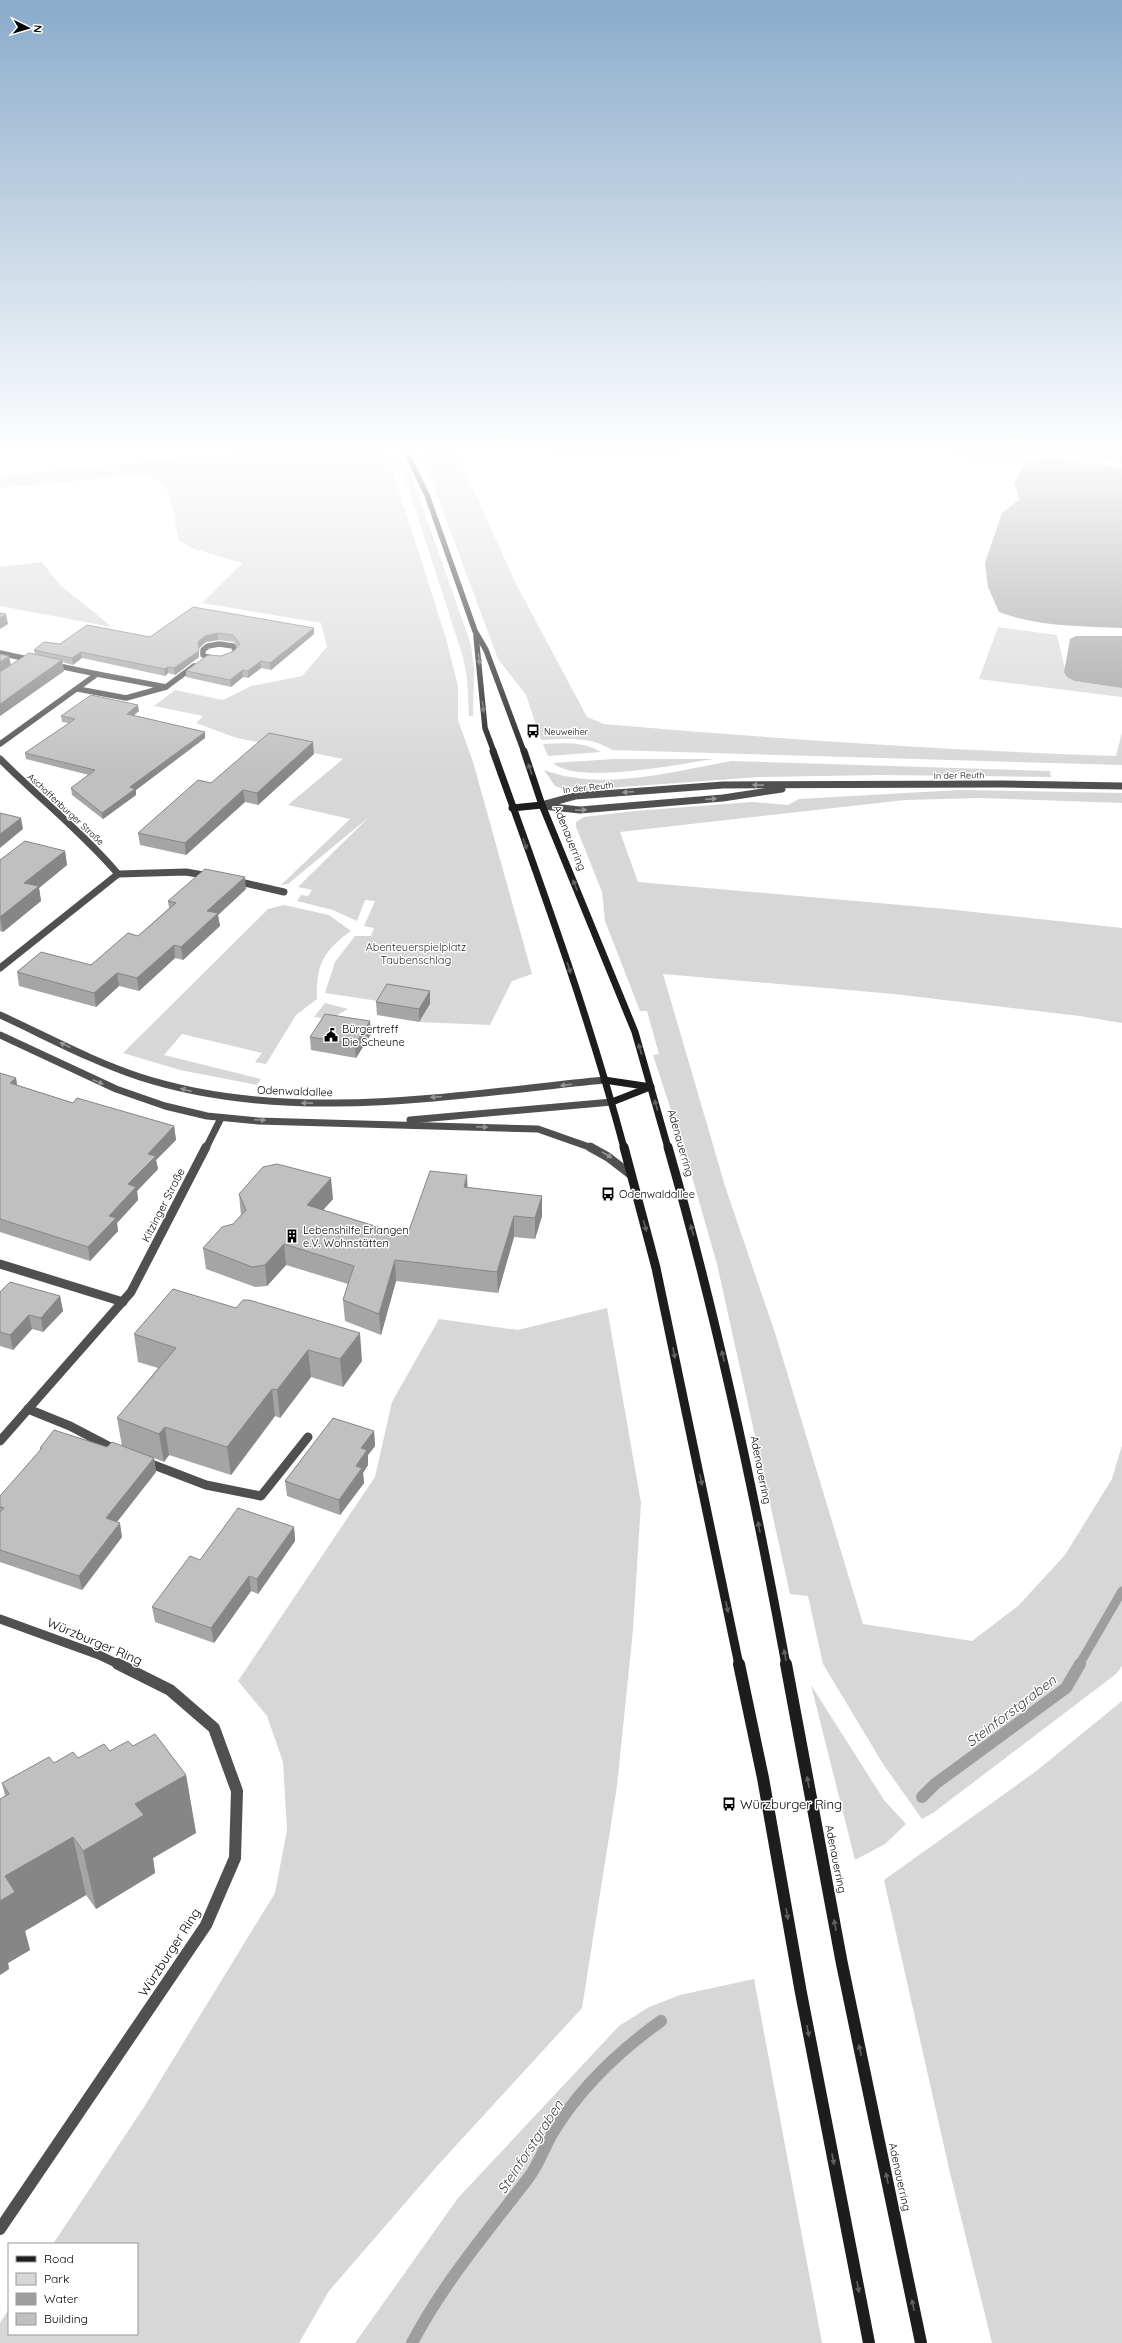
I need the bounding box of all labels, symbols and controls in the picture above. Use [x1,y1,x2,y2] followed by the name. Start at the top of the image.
[8,8,48,48] north arrow
[31,24,45,34] text: N
[476,653,482,665] one-way arrow
[480,701,486,713] one-way arrow
[525,723,541,739] bus stop icon: Neuweiher
[544,726,589,737] place label: Neuweiher
[527,762,533,774] one-way arrow
[934,769,984,781] street label: In der Reuth
[26,771,106,847] street label: Aschaffenburger Straße
[562,779,614,795] street label: In der Reuth
[751,782,764,788] one-way arrow
[622,789,634,796] one-way arrow
[705,795,717,802] one-way arrow
[551,803,589,873] street label: Adenauerring
[575,806,587,813] one-way arrow
[522,839,528,851] one-way arrow
[572,879,578,891] one-way arrow
[366,940,466,967] park label: Abenteuerspielplatz Taubenschlag
[566,962,572,974] one-way arrow
[342,1022,405,1049] place label: Bürgertreff Die Scheune
[323,1027,339,1043] public building icon: Bürgertreff Die Scheune
[59,1042,70,1048] one-way arrow
[637,1043,643,1055] one-way arrow
[92,1080,104,1086] one-way arrow
[560,1082,572,1088] one-way arrow
[257,1083,333,1099] street label: Odenwaldallee
[180,1086,193,1092] one-way arrow
[430,1093,442,1100] one-way arrow
[653,1099,659,1111] one-way arrow
[300,1100,313,1106] one-way arrow
[665,1108,697,1178] street label: Adenauerring
[254,1116,266,1123] one-way arrow
[476,1124,489,1130] one-way arrow
[602,1151,612,1159] one-way arrow
[138,1166,188,1244] street label: Kitzinger Straße
[600,1186,616,1202] bus stop icon: Odenwaldallee
[619,1187,695,1201] place label: Odenwaldallee
[642,1221,648,1233] one-way arrow
[303,1223,409,1250] place label: Lebenshilfe Erlangen e.V. Wohnstätten
[689,1224,695,1236] one-way arrow
[284,1228,300,1244] building icon: Lebenshilfe Erlangen e.V. Wohnstätten
[671,1347,677,1359] one-way arrow
[720,1350,726,1362] one-way arrow
[748,1435,774,1505] street label: Adenauerring
[698,1474,704,1486] one-way arrow
[756,1521,762,1533] one-way arrow
[725,1601,731,1613] one-way arrow
[45,1614,145,1668] street label: Würzburger Ring
[781,1649,787,1661] one-way arrow
[962,1671,1060,1751] water label: Steinforstgraben
[805,1776,811,1789] one-way arrow
[721,1796,737,1812] bus stop icon: Würzburger Ring
[740,1796,842,1812] place label: Würzburger Ring
[823,1824,849,1894] street label: Adenauerring
[135,1905,203,1999] street label: Würzburger Ring
[784,1908,790,1921] one-way arrow
[832,1919,838,1931] one-way arrow
[806,2025,812,2037] one-way arrow
[857,2044,863,2056] one-way arrow
[493,2096,567,2197] water label: Steinforstgraben
[886,2142,914,2212] street label: Adenauerring
[830,2153,836,2165] one-way arrow
[883,2171,889,2184] one-way arrow
[8,2243,138,2335] legend
[44,2251,74,2266] text: Road
[44,2271,69,2286] text: Park
[855,2280,861,2293] one-way arrow
[44,2291,79,2306] text: Water
[910,2299,916,2311] one-way arrow
[44,2311,88,2326] text: Building

